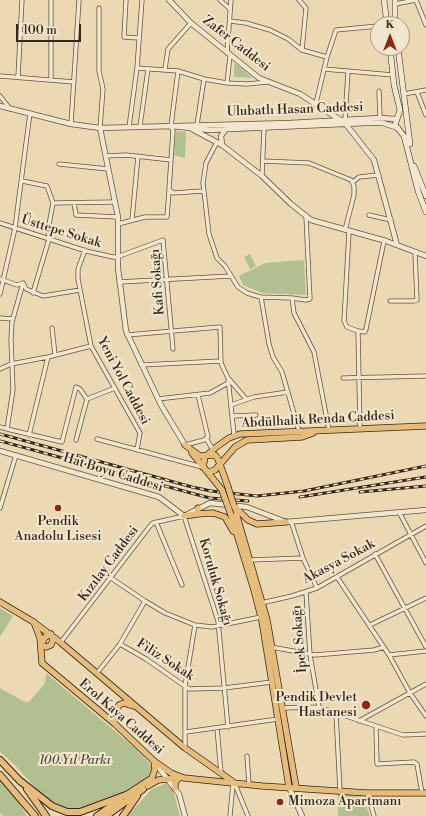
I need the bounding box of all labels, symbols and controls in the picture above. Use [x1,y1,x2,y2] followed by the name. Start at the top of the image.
[199,13,273,75] street label: Zafer Caddesi
[18,16,83,42] scale bar
[370,16,410,56] north arrow
[386,18,394,32] text: K
[23,23,57,38] text: 100 m
[226,100,364,120] street label: Ulubatlı Hasan Caddesi
[19,212,103,252] street label: Üsttepe Sokak
[148,248,168,316] street label: Kafi Sokağı
[93,334,153,428] street label: Yeni Yol Caddesi
[241,408,395,432] street label: Abdülhalik Renda Caddesi
[61,450,165,496] street label: Hat Boyu Caddesi
[53,503,63,513] marker: Pendik Anadolu Lisesi
[14,514,102,545] place label: Pendik Anadolu Lisesi
[76,523,142,605] street label: Kızılay Caddesi
[195,536,235,628] street label: Koruluk Sokağı
[300,536,378,588] street label: Akasya Sokak
[289,604,311,674] street label: İpek Sokağı
[133,636,197,684] street label: Filiz Sokak
[75,676,167,758] street label: Erol Kaya Caddesi
[275,690,357,721] place label: Pendik Devlet Hastanesi
[360,699,372,711] marker: Pendik Devlet Hastanesi
[39,753,111,769] park label: 100.Yıl Parkı
[288,794,402,810] place label: Mimoza Apartmanı
[275,797,285,807] marker: Mimoza Apartmanı

